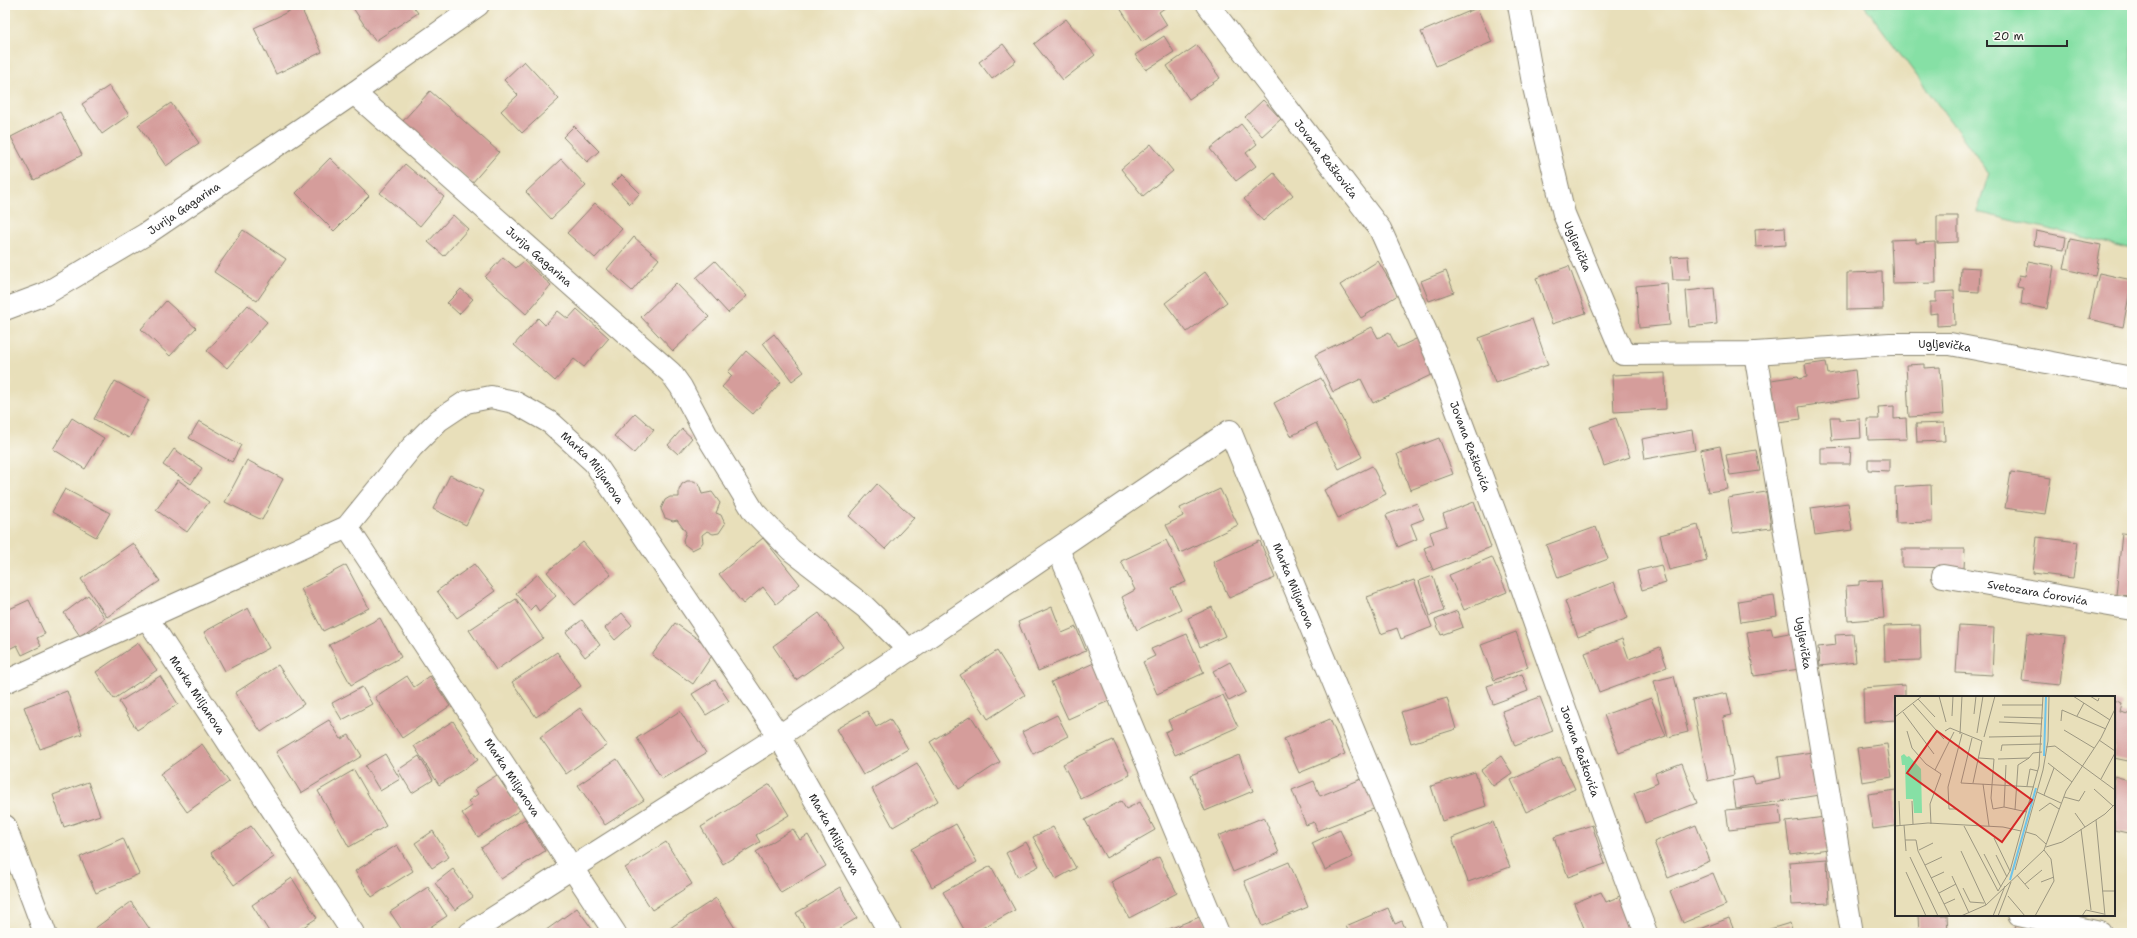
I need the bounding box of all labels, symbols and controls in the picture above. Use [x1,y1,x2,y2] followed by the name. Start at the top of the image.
[1987,22,2067,48] scale bar
[1993,28,2024,44] text: 20 m
[1291,116,1361,202] street label: Jovana Raškovića
[145,178,223,238] street label: Jurija Gagarina
[1560,219,1595,274] street label: Ugljevička
[503,223,576,290] street label: Jurija Gagarina
[1918,337,1973,355] street label: Ugljevička
[1447,399,1494,494] street label: Jovana Raškovića
[558,428,628,507] street label: Marka Miljanova
[1269,541,1318,631] street label: Marka Miljanova
[1986,576,2089,609] street label: Svetozara Ćorovića
[1792,616,1815,671] street label: Ugljevička
[166,653,229,737] street label: Marka Miljanova
[1895,696,2115,916] inset map
[1557,704,1603,799] street label: Jovana Raškovića
[481,735,544,820] street label: Marka Miljanova
[805,791,863,878] street label: Marka Miljanova

